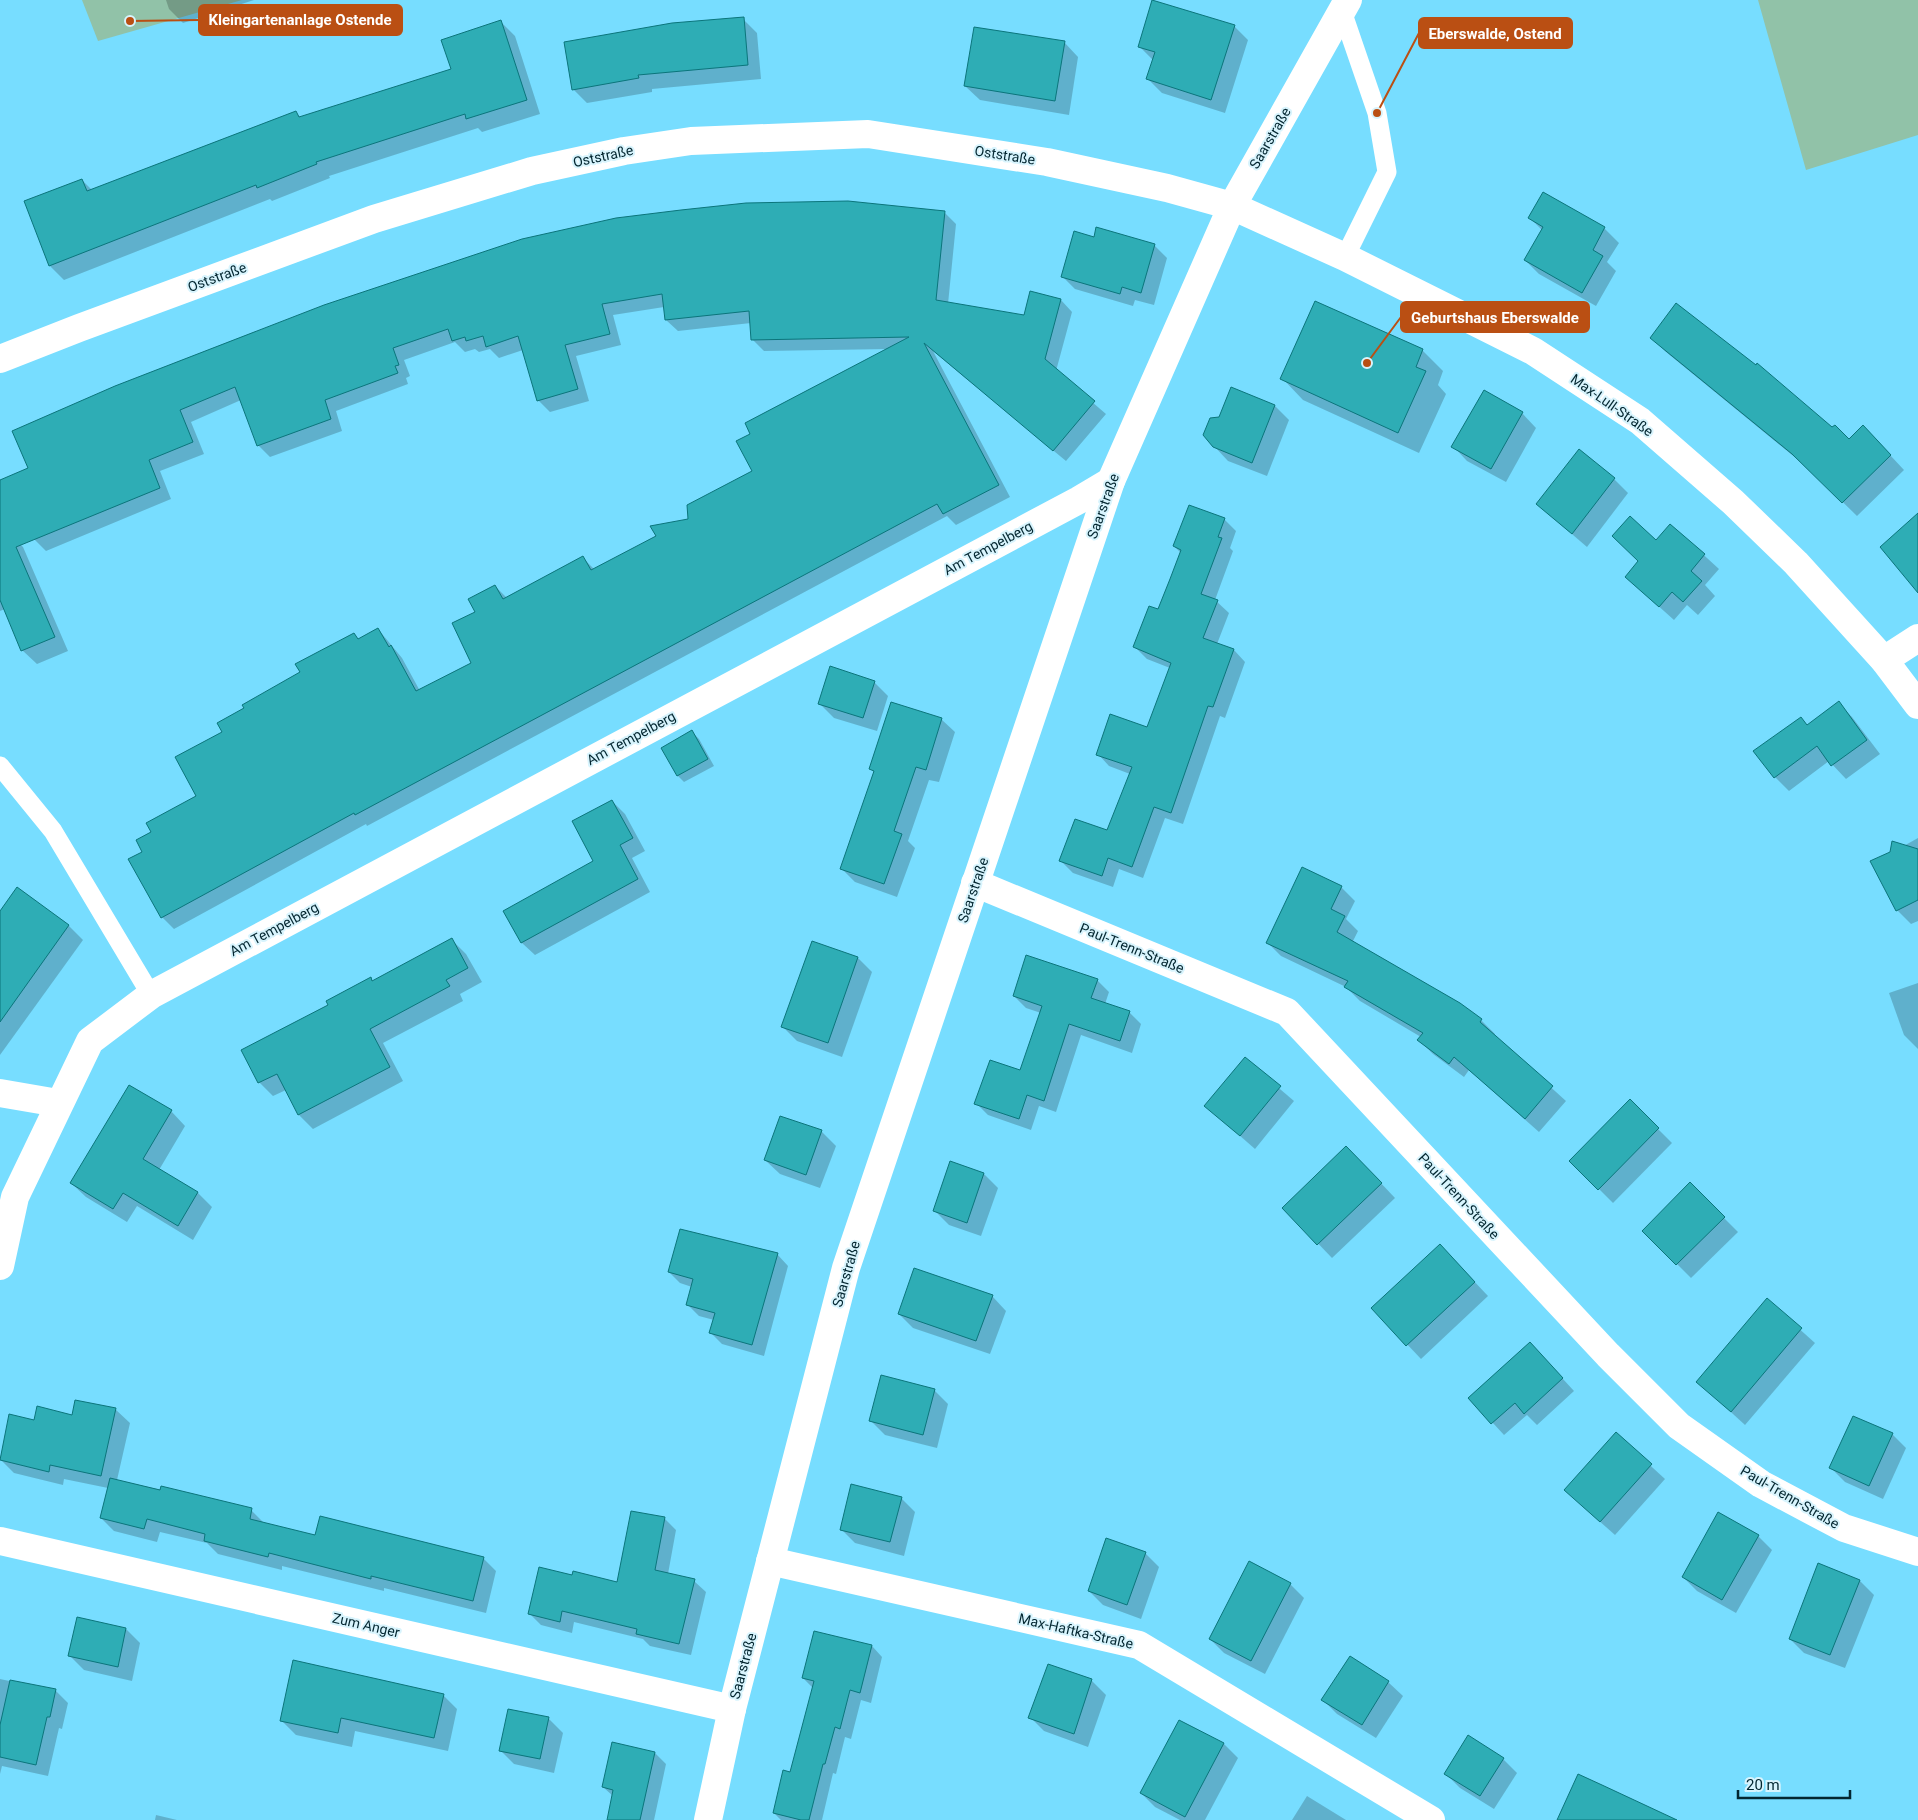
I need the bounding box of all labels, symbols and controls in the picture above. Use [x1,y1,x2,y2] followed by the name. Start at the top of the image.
[199,5,402,35] callout: Kleingartenanlage Ostende
[208,11,392,29] text: Kleingartenanlage Ostende
[1419,18,1572,48] callout: Eberswalde, Ostend
[1428,25,1562,43] text: Eberswalde, Ostend
[1246,105,1294,171] street label: Saarstraße
[571,142,635,170] street label: Oststraße
[974,142,1036,168] street label: Oststraße
[186,259,248,295] street label: Oststraße
[1401,302,1589,332] callout: Geburtshaus Eberswalde
[1411,309,1579,327] text: Geburtshaus Eberswalde
[1568,371,1656,439] street label: Max-Lull-Straße
[1084,471,1122,541] street label: Saarstraße
[941,518,1035,578] street label: Am Tempelberg
[584,708,678,768] street label: Am Tempelberg
[954,855,992,925] street label: Saarstraße
[227,899,321,959] street label: Am Tempelberg
[1077,920,1187,976] street label: Paul-Trenn-Straße
[1415,1150,1503,1242] street label: Paul-Trenn-Straße
[829,1239,863,1309] street label: Saarstraße
[1738,1462,1842,1532] street label: Paul-Trenn-Straße
[331,1609,401,1641] street label: Zum Anger
[1017,1610,1135,1652] street label: Max-Haftka-Straße
[726,1631,760,1701] street label: Saarstraße
[1738,1768,1850,1800] scale bar
[1746,1776,1780,1794] text: 20 m

